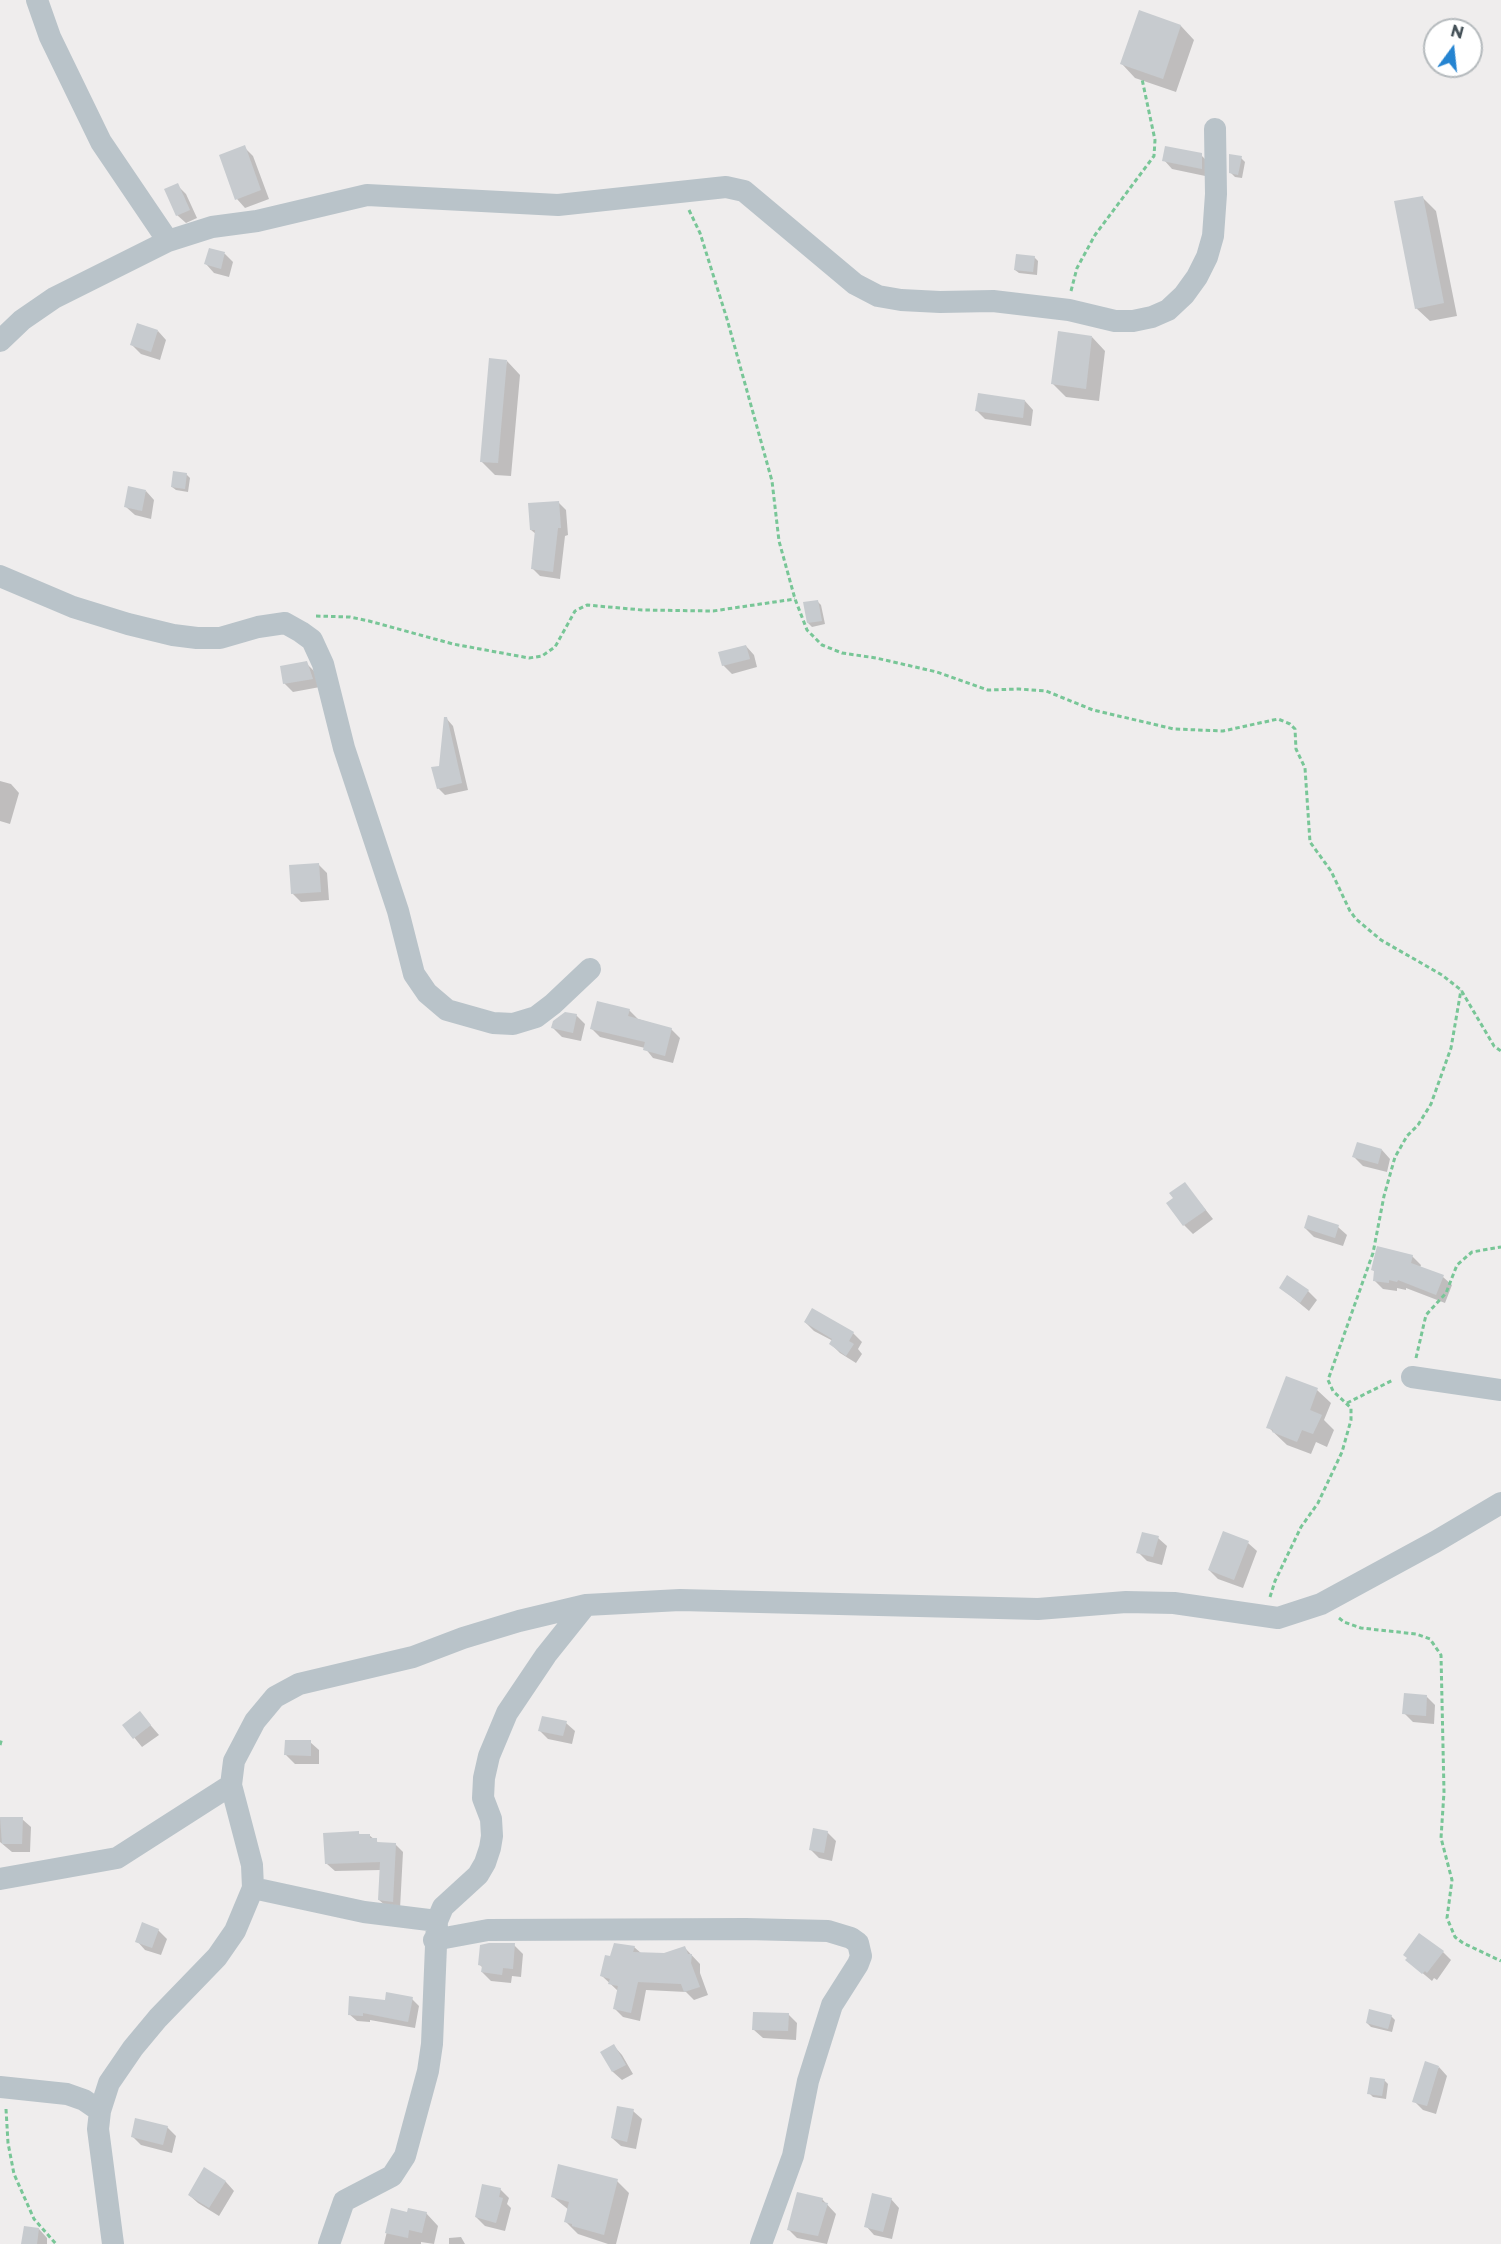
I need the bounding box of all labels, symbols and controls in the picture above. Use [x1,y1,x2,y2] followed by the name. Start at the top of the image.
[1423,18,1483,78] north arrow
[1449,21,1466,43] text: N

